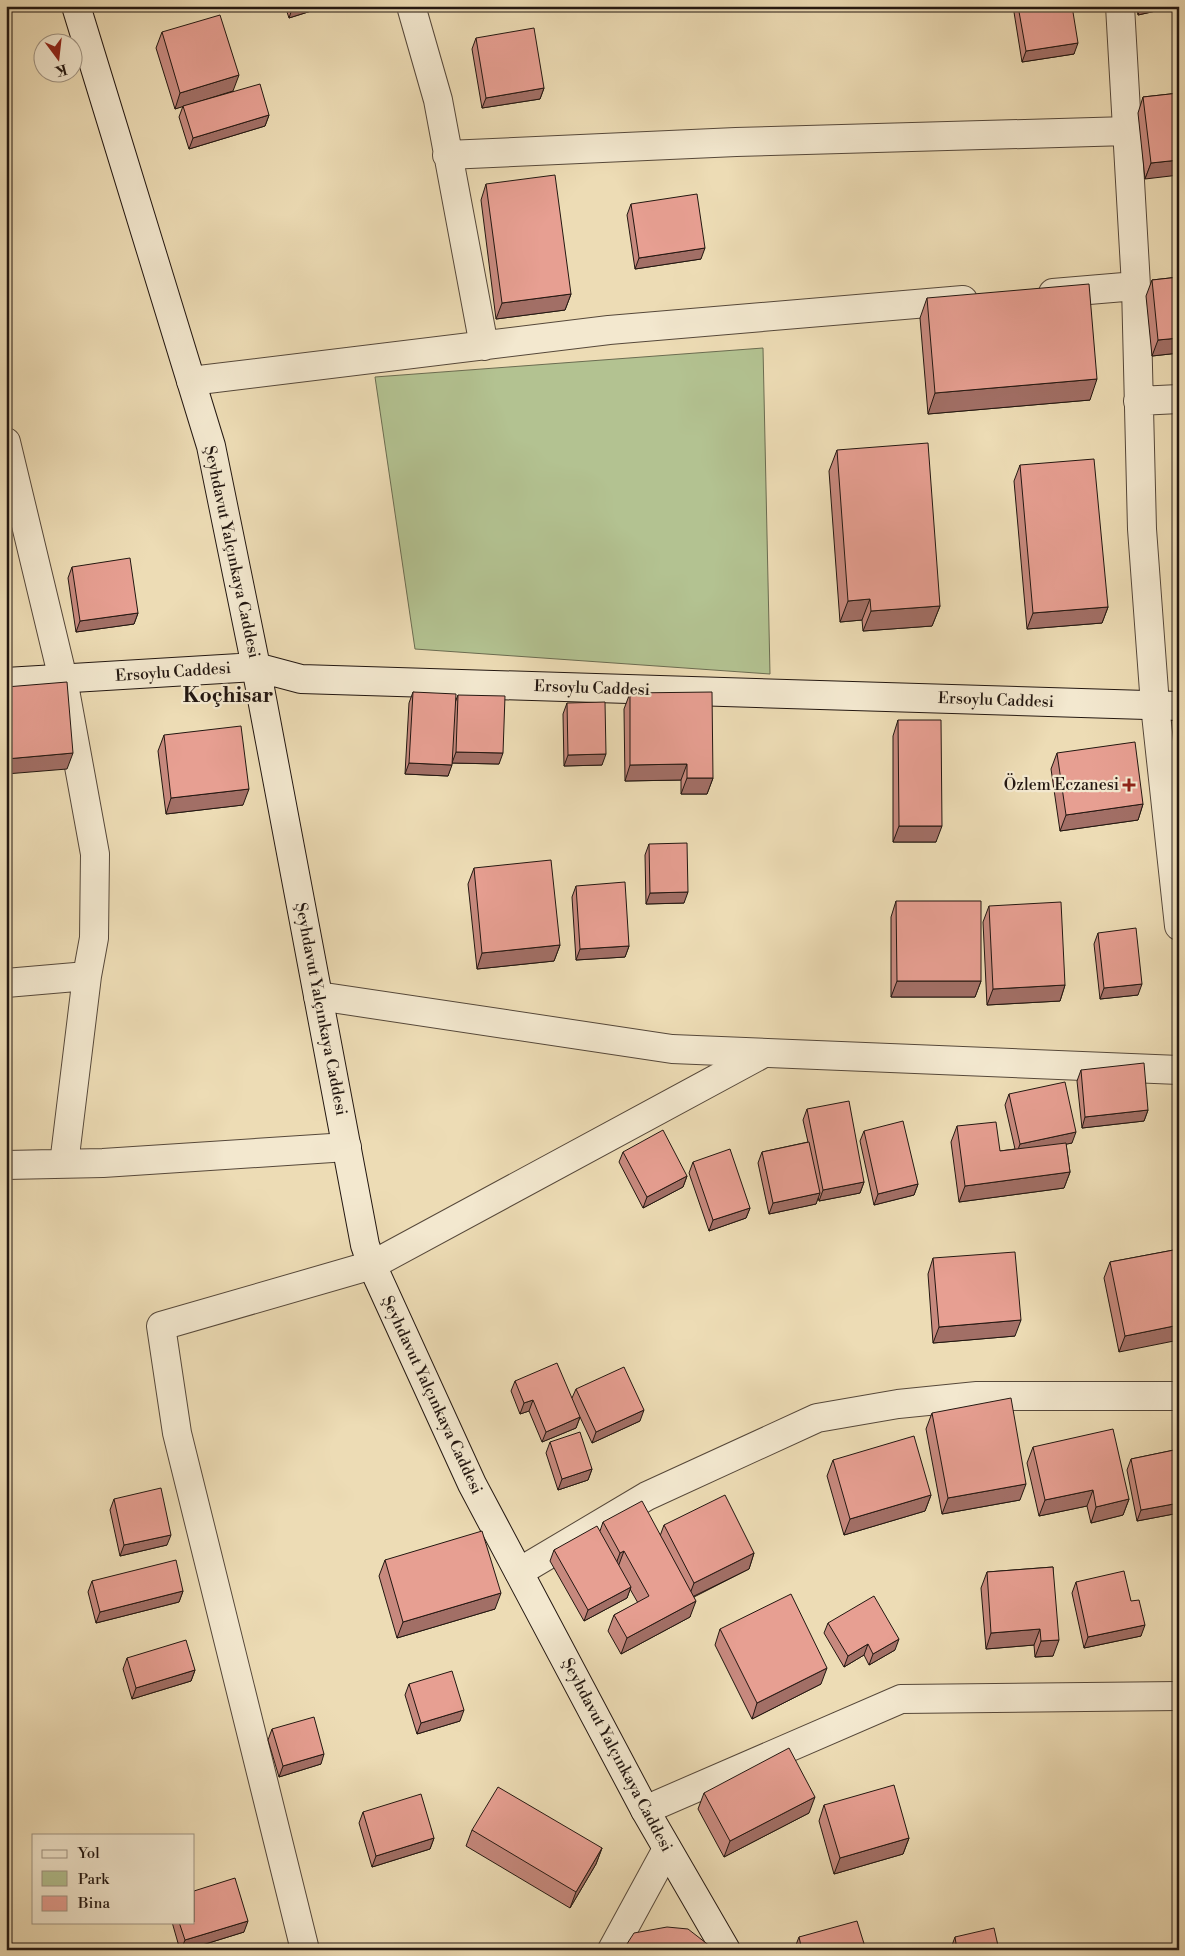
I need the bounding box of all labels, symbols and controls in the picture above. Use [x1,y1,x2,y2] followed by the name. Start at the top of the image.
[32,32,82,82] north arrow
[53,59,69,80] text: K
[200,444,264,660] street label: Şeyhdavut Yalçınkaya Caddesi
[114,658,232,686] street label: Ersoylu Caddesi
[534,676,650,700] street label: Ersoylu Caddesi
[183,683,273,709] district label: Koçhisar
[938,688,1054,712] street label: Ersoylu Caddesi
[1004,773,1119,795] place label: Özlem Eczanesi
[1123,779,1135,791] marker: Özlem Eczanesi
[291,901,351,1117] street label: Şeyhdavut Yalçınkaya Caddesi
[377,1293,487,1497] street label: Şeyhdavut Yalçınkaya Caddesi
[557,1655,677,1855] street label: Şeyhdavut Yalçınkaya Caddesi
[32,1834,195,1924] legend
[77,1844,100,1863] text: Yol
[78,1870,110,1889] text: Park
[77,1894,110,1913] text: Bina

